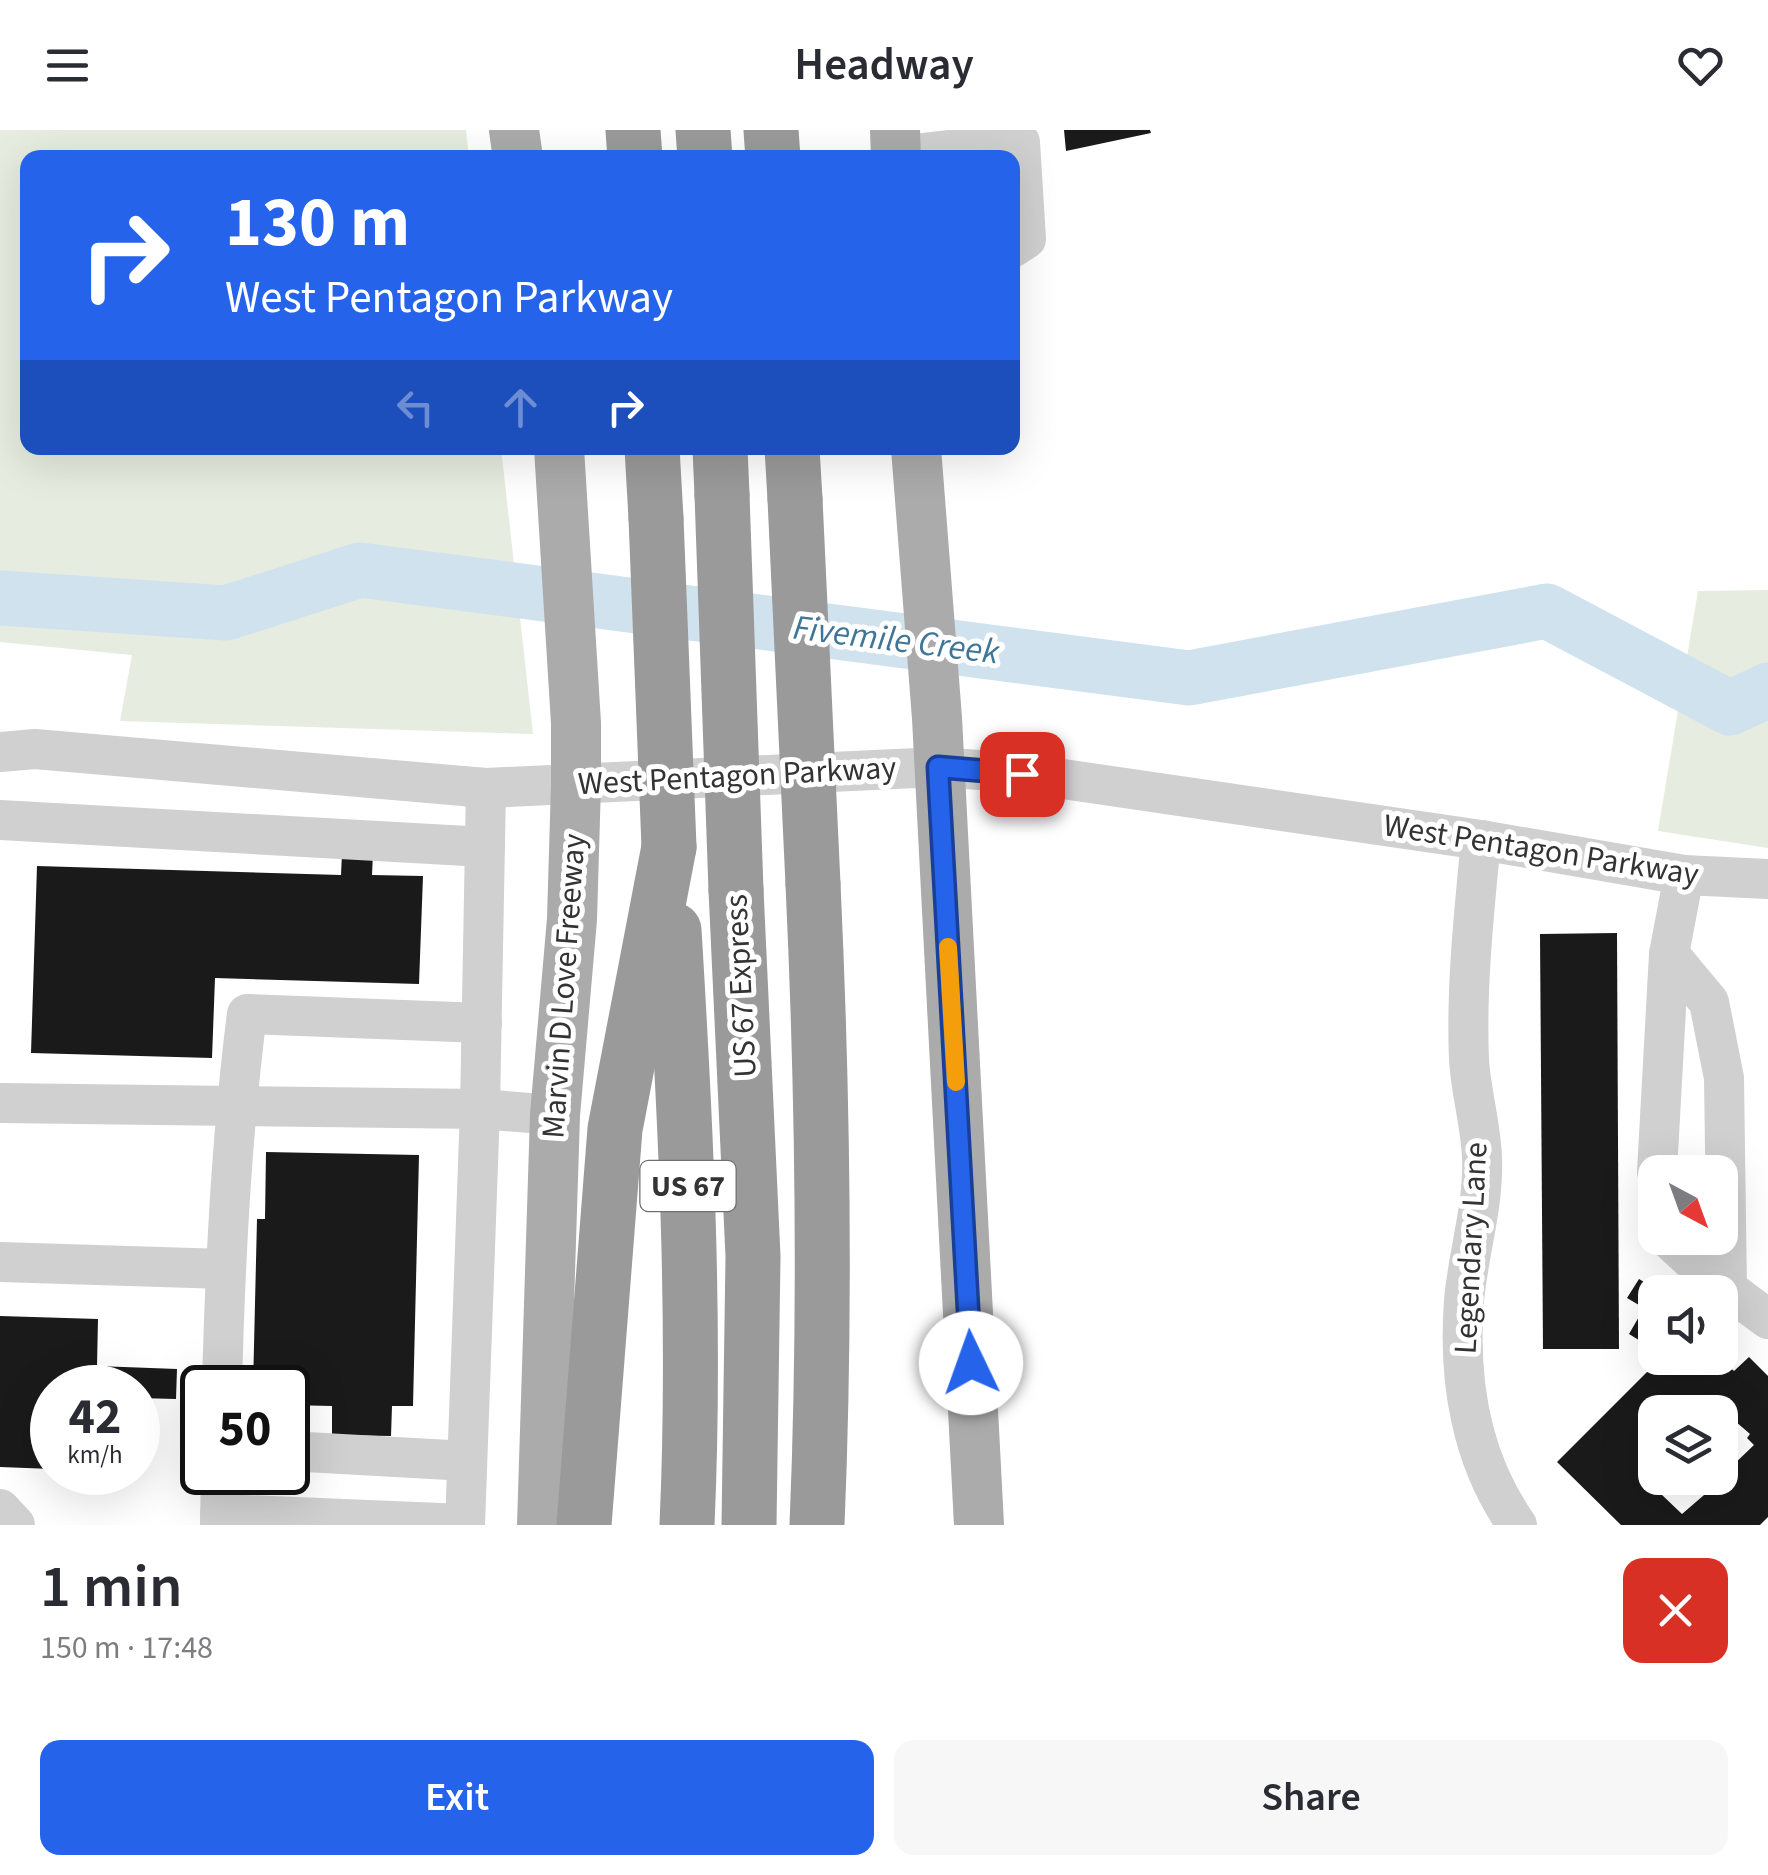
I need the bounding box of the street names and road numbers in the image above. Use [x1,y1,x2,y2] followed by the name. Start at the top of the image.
[577,745,897,807] street label: West Pentagon Parkway
[1380,802,1702,898] street label: West Pentagon Parkway
[530,832,598,1140] street label: Marvin D Love Freeway
[713,893,769,1079] street label: US 67 Express
[1442,1141,1500,1355] street label: Legendary Lane
[640,1161,736,1211] road number: US 67

